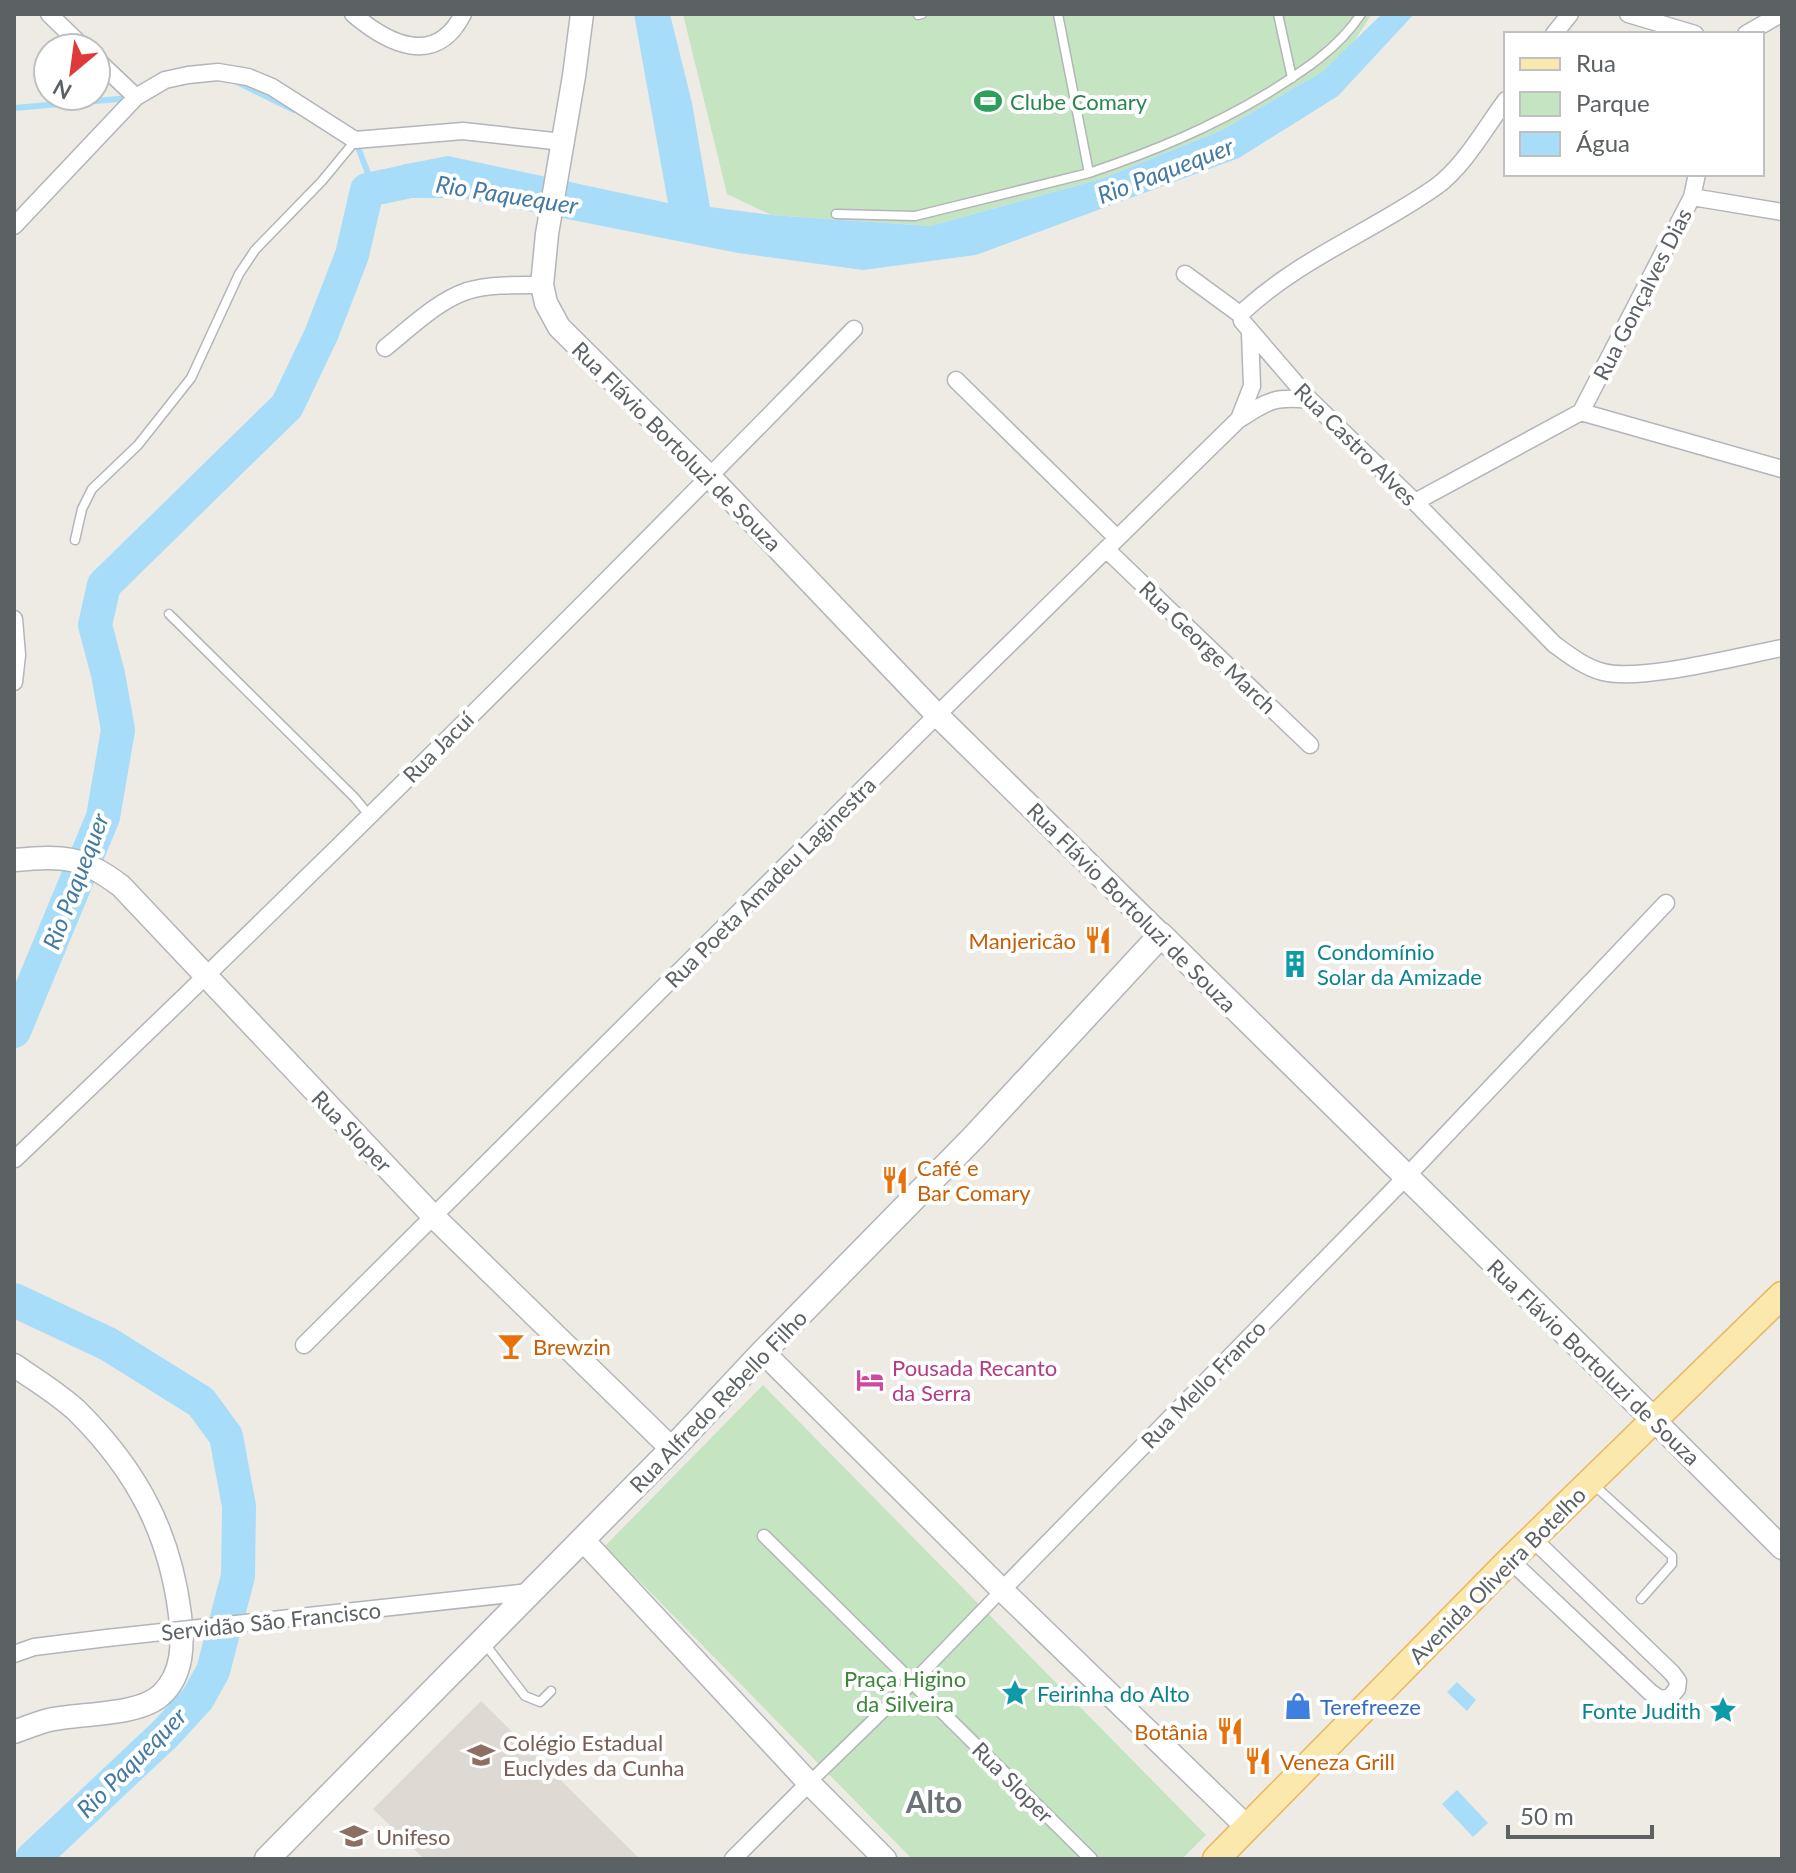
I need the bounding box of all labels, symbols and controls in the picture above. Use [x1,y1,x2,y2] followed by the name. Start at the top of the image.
[32,32,112,112] north arrow
[1504,32,1764,176] legend
[1576,48,1616,77] text: Rua
[48,74,76,106] text: N
[973,86,1003,116] sports icon: Clube Comary
[1010,88,1148,115] place label: Clube Comary
[1576,88,1650,117] text: Parque
[1576,128,1630,157] text: Água
[1093,130,1238,209] water label: Rio Paquequer
[434,168,581,220] water label: Rio Paquequer
[1587,203,1697,385] street label: Rua Gonçalves Dias
[567,336,787,556] street label: Rua Flávio Bortoluzi de Souza
[1289,377,1423,511] street label: Rua Castro Alves
[1134,575,1282,719] street label: Rua George March
[397,705,480,788] street label: Rua Jacuí
[659,771,881,993] street label: Rua Poeta Amadeu Laginestra
[1022,797,1242,1017] street label: Rua Flávio Bortoluzi de Souza
[36,808,115,953] water label: Rio Paquequer
[1083,925,1113,955] restaurant icon: Manjericão
[969,927,1076,954] place label: Manjericão
[1317,938,1482,990] place label: Condomínio Solar da Amizade
[1280,949,1310,979] building icon: Condomínio Solar da Amizade
[306,1084,398,1178] street label: Rua Sloper
[917,1154,1031,1206] place label: Café e Bar Comary
[880,1165,910,1195] restaurant icon: Café e Bar Comary
[1482,1253,1706,1471] street label: Rua Flávio Bortoluzi de Souza
[624,1304,812,1498] street label: Rua Alfredo Rebello Filho
[1135,1314,1271,1454] street label: Rua Mello Franco
[496,1331,526,1361] bar icon: Brewzin
[533,1333,611,1360] place label: Brewzin
[892,1354,1057,1406] place label: Pousada Recanto da Serra
[855,1365,885,1395] hotel icon: Pousada Recanto da Serra
[1403,1481,1591,1669] street label: Avenida Oliveira Botelho
[160,1596,382,1646] street label: Servidão São Francisco
[844,1665,966,1717] park label: Praça Higino da Silveira
[1000,1678,1030,1708] place icon: Feirinha do Alto
[1037,1680,1190,1707] place label: Feirinha do Alto
[1283,1691,1313,1721] shop icon: Terefreeze
[1320,1693,1421,1720] place label: Terefreeze
[1708,1695,1738,1725] place icon: Fonte Judith
[1581,1697,1701,1724] place label: Fonte Judith
[70,1700,193,1823] water label: Rio Paquequer
[1215,1716,1245,1746] restaurant icon: Botânia
[1134,1718,1208,1745] place label: Botânia
[503,1729,684,1781] place label: Colégio Estadual Euclydes da Cunha
[967,1736,1059,1828] street label: Rua Sloper
[466,1740,496,1770] school or university icon: Colégio Estadual Euclydes da Cunha
[1243,1746,1273,1776] restaurant icon: Veneza Grill
[1280,1748,1395,1775] place label: Veneza Grill
[905,1783,962,1819] district label: Alto
[1508,1789,1652,1839] scale bar
[1520,1801,1574,1830] text: 50 m
[339,1821,369,1851] school or university icon: Unifeso
[376,1823,450,1850] place label: Unifeso

